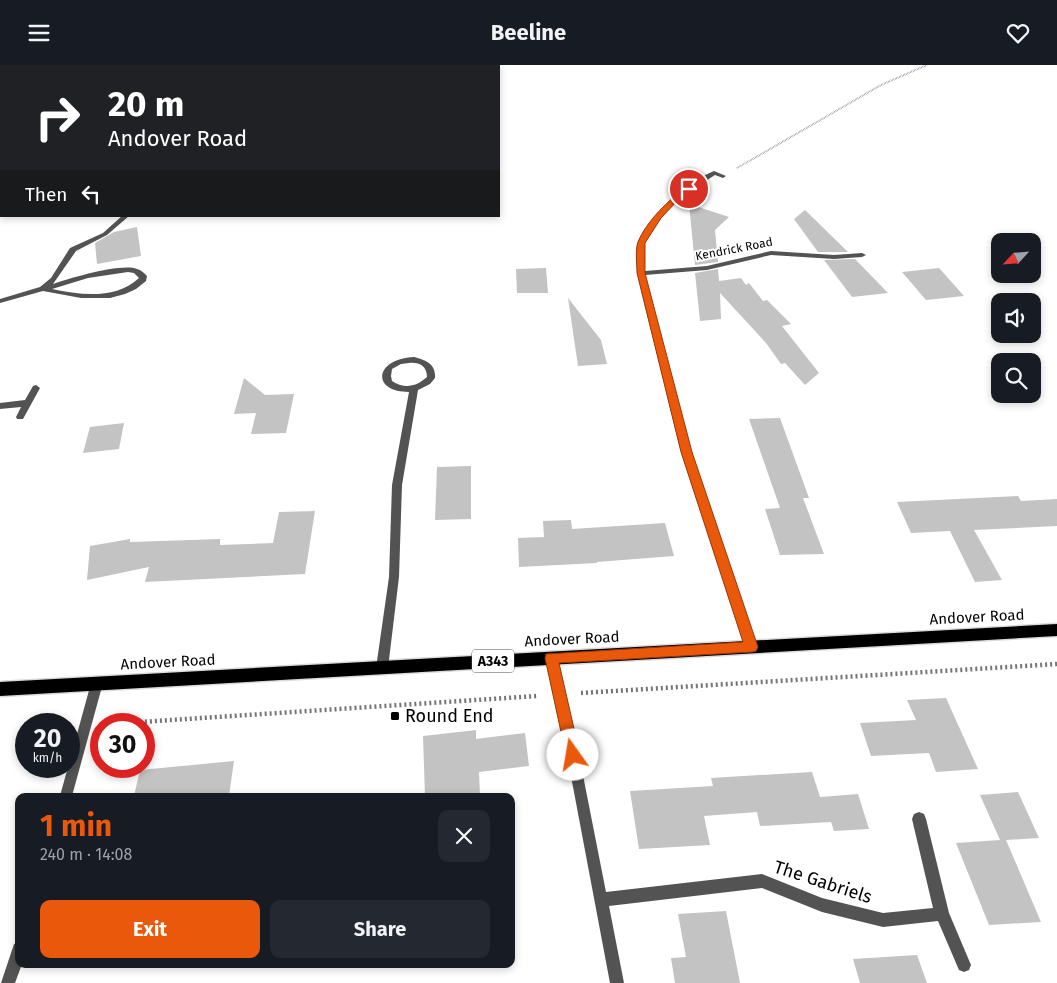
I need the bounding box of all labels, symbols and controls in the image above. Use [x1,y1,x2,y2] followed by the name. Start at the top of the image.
[25,19,53,47] icon: menu
[491,19,566,46] text: Beeline
[1004,19,1032,47] icon: heart
[108,83,184,125] text: 20 m
[25,85,90,150] icon: right
[108,125,247,152] text: Andover Road
[668,168,710,210] pin
[675,175,703,203] icon: arrive
[77,180,105,208] icon: left
[25,183,67,206] text: Then
[991,233,1041,283] north arrow
[991,233,1041,403] map controls
[694,235,774,263] street label: Kendrick Road
[991,293,1041,343] button: sound
[991,353,1041,403] button: search
[929,606,1025,628] street label: Andover Road
[524,628,620,650] street label: Andover Road
[472,649,514,673] road number: A343
[120,651,216,673] street label: Andover Road
[405,705,493,727] place label: Round End
[389,710,401,722] marker: Round End
[90,713,155,778] speed limit sign: 30
[34,724,61,754] text: 20
[546,728,598,780] position arrow
[33,751,62,765] text: km/h
[40,808,112,844] text: 1 min
[438,810,490,862] button: close
[40,845,132,864] text: 240 m · 14:08
[771,856,875,908] street label: The Gabriels
[40,900,260,958] button: Exit
[270,900,490,958] button: Share

